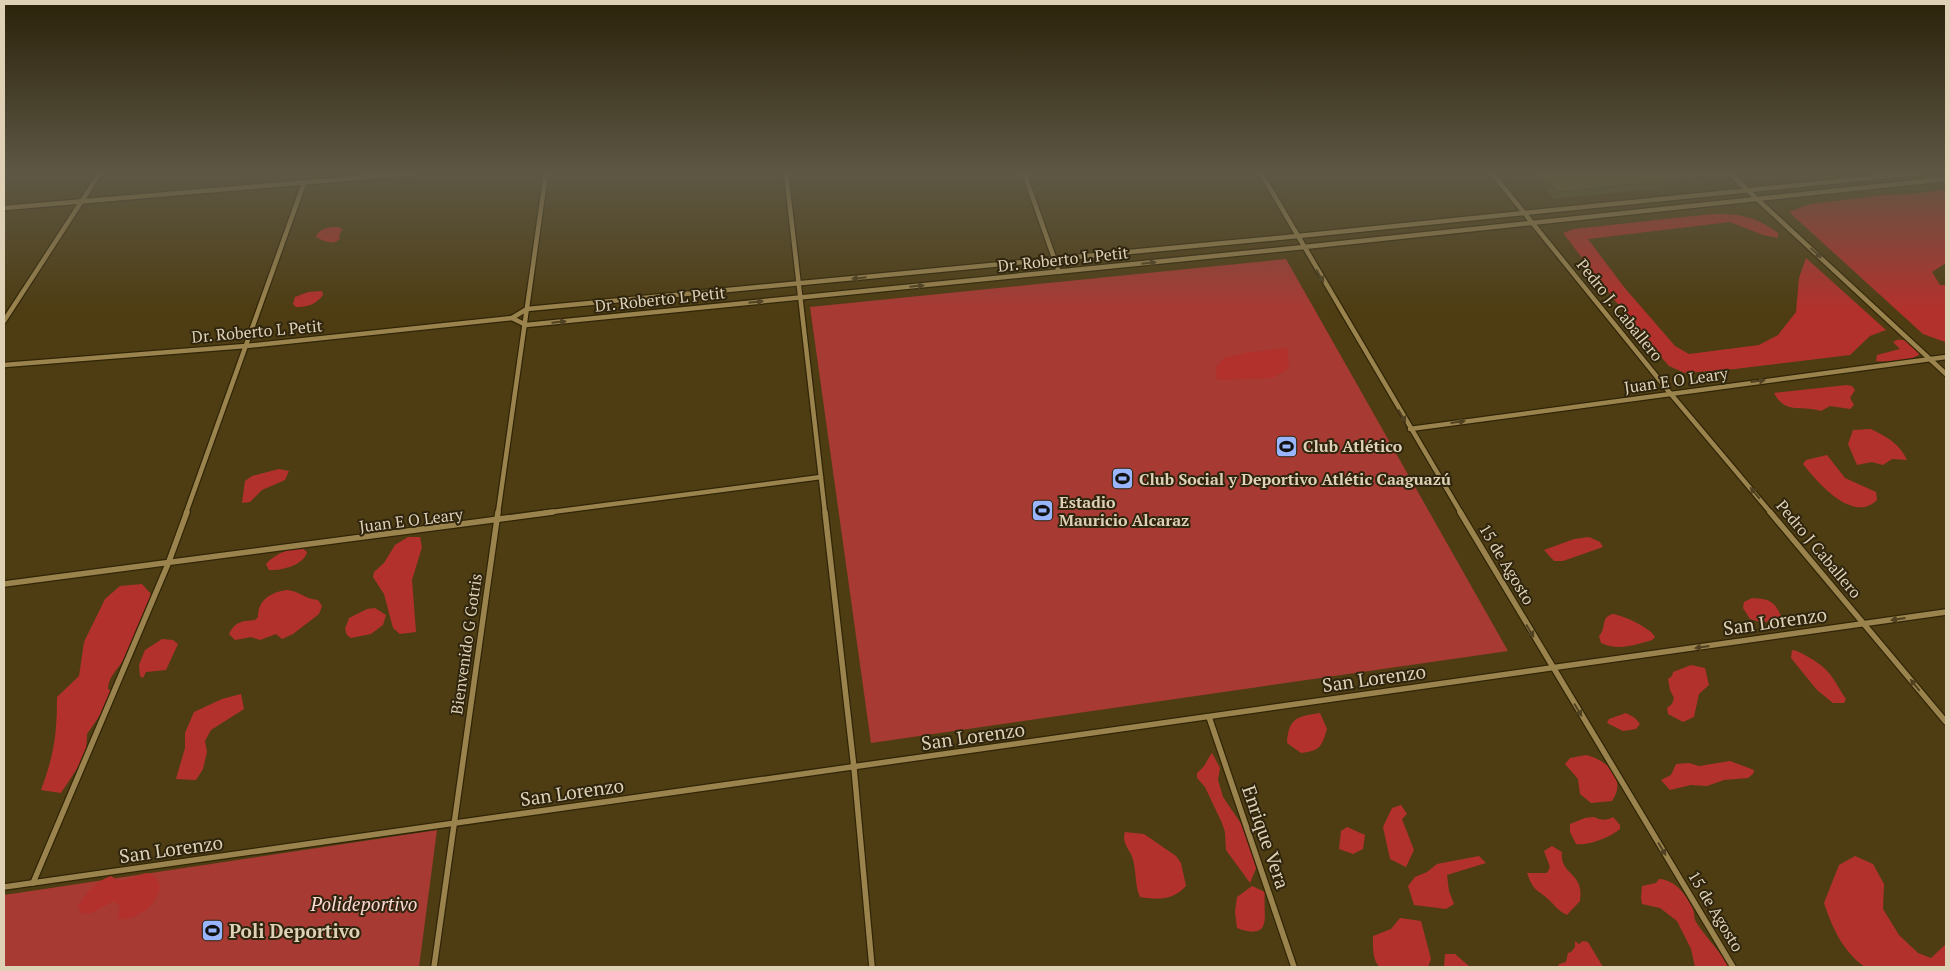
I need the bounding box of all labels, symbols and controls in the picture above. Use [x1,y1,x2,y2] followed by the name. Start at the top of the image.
[997,241,1130,277] street label: Dr. Roberto L Petit
[1810,248,1823,259] one-way arrow
[1572,254,1668,366] street label: Pedro J. Caballero
[1141,259,1157,267] one-way arrow
[1316,269,1325,282] one-way arrow
[851,274,867,282] one-way arrow
[594,281,727,317] street label: Dr. Roberto L Petit
[910,282,926,290] one-way arrow
[748,298,764,306] one-way arrow
[191,314,323,348] street label: Dr. Roberto L Petit
[551,317,567,325] one-way arrow
[1623,362,1730,398] street label: Juan E O Leary
[1750,377,1766,385] one-way arrow
[1398,410,1407,423] one-way arrow
[1450,418,1466,426] one-way arrow
[1275,434,1299,458] sports icon: Club Atlético
[1303,435,1403,457] place label: Club Atlético
[1111,467,1135,491] sports icon: Club Social y Deportivo Atlétic Caaguazú
[1139,468,1451,490] place label: Club Social y Deportivo Atlétic Caaguazú
[1750,487,1761,499] one-way arrow
[1059,491,1189,531] place label: Estadio Mauricio Alcaraz
[1771,495,1867,603] street label: Pedro J Caballero
[1031,499,1055,523] sports icon: Estadio Mauricio Alcaraz
[358,503,465,537] street label: Juan E O Leary
[1474,519,1540,609] street label: 15 de Agosto
[445,572,487,716] street label: Bienvenido G Gotris
[1722,601,1828,640] street label: San Lorenzo
[1890,615,1906,623] one-way arrow
[1526,624,1535,637] one-way arrow
[1694,643,1710,651] one-way arrow
[1321,658,1427,697] street label: San Lorenzo
[1910,679,1921,692] one-way arrow
[1573,703,1582,716] one-way arrow
[920,716,1026,755] street label: San Lorenzo
[519,772,625,811] street label: San Lorenzo
[1237,782,1296,892] street label: Enrique Vera
[118,829,224,868] street label: San Lorenzo
[1657,842,1666,855] one-way arrow
[1683,866,1749,956] street label: 15 de Agosto
[310,891,417,916] park label: Polideportivo
[229,918,360,943] place label: Poli Deportivo
[201,919,225,943] sports icon: Poli Deportivo

